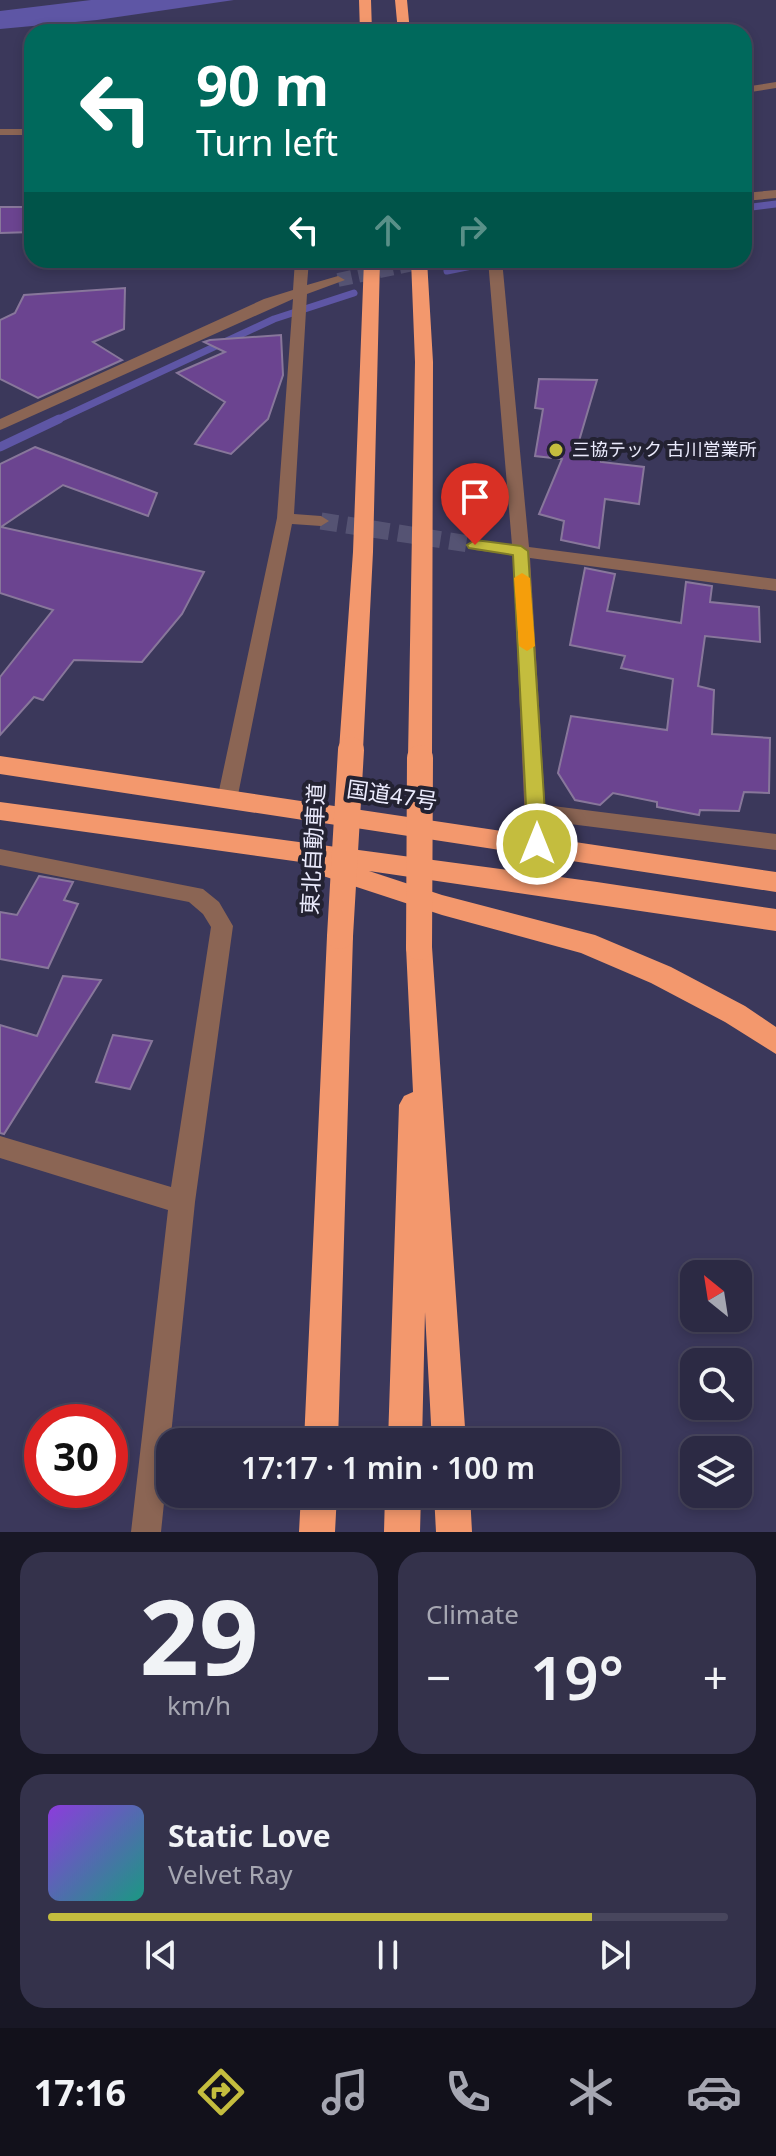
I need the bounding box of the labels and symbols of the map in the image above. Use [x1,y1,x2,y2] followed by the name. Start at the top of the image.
[572,437,757,461] place label: 三協テック 古川営業所
[547,441,565,459] marker: 三協テック 古川営業所
[441,463,509,545] pin
[345,773,439,815] street label: 国道47号
[294,782,330,916] street label: 東北自動車道
[495,802,579,886] position arrow
[680,1260,752,1332] north arrow
[24,1404,128,1508] speed limit sign: 30

